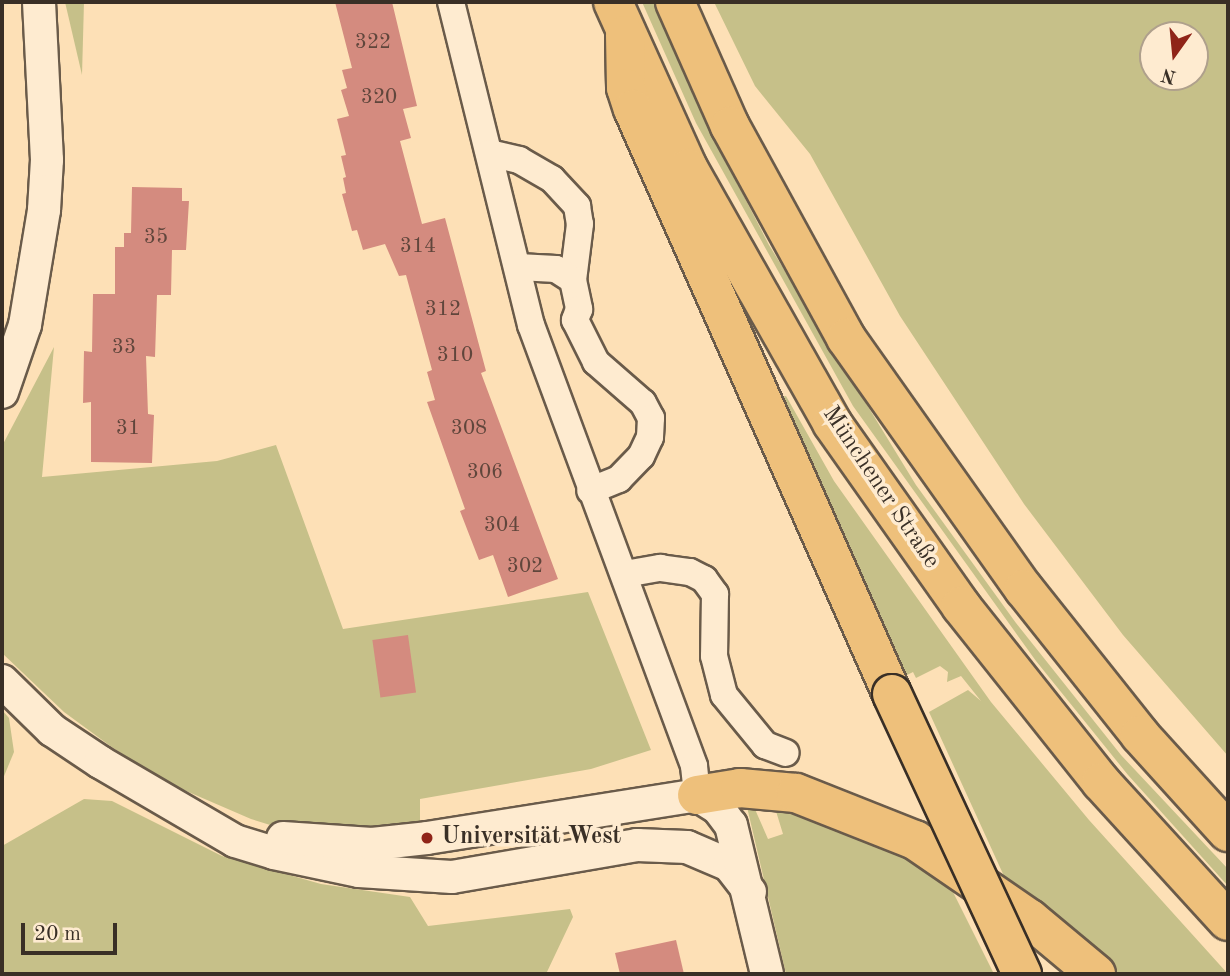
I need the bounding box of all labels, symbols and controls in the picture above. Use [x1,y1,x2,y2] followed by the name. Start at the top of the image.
[1139,21,1209,91] north arrow
[355,30,391,56] house number: 322
[1159,64,1178,86] text: N
[361,85,397,111] house number: 320
[144,225,168,251] house number: 35
[400,234,436,260] house number: 314
[425,297,461,323] house number: 312
[112,335,136,361] house number: 33
[437,343,473,369] house number: 310
[815,401,945,575] street label: Münchener Straße
[116,416,140,442] house number: 31
[451,416,487,442] house number: 308
[467,460,503,486] house number: 306
[484,513,520,539] house number: 304
[507,554,543,580] house number: 302
[441,824,621,852] place label: Universität West
[419,830,435,846] marker: Universität West
[24,909,121,953] scale bar
[34,924,81,945] text: 20 m

